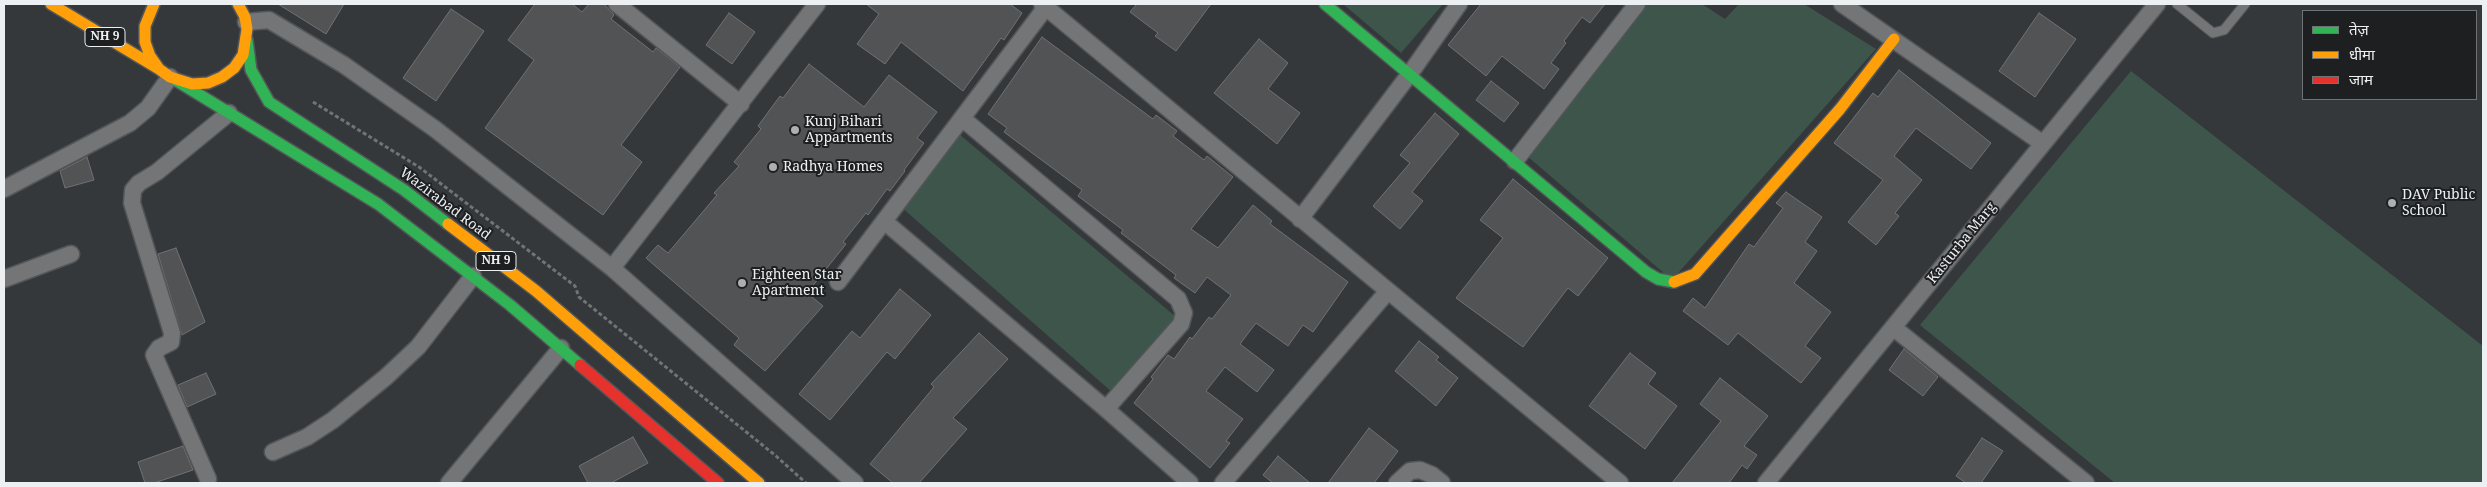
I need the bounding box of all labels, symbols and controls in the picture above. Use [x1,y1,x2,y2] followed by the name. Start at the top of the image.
[2302,10,2477,100] legend
[2349,19,2369,39] text: तेज़
[85,28,125,46] road number: NH 9
[2349,44,2375,64] text: धीमा
[2349,69,2373,89] text: जाम
[805,114,892,146] place label: Kunj Bihari Appartments
[789,124,801,136] marker: Kunj Bihari Appartments
[783,159,883,175] place label: Radhya Homes
[767,161,779,173] marker: Radhya Homes
[396,164,494,244] street label: Wazirabad Road
[2402,187,2475,220] place label: DAV Public School
[2386,197,2398,209] marker: DAV Public School
[1924,199,2000,287] street label: Kasturba Marg
[476,252,516,270] road number: NH 9
[752,267,841,300] place label: Eighteen Star Apartment
[736,277,748,289] marker: Eighteen Star Apartment

